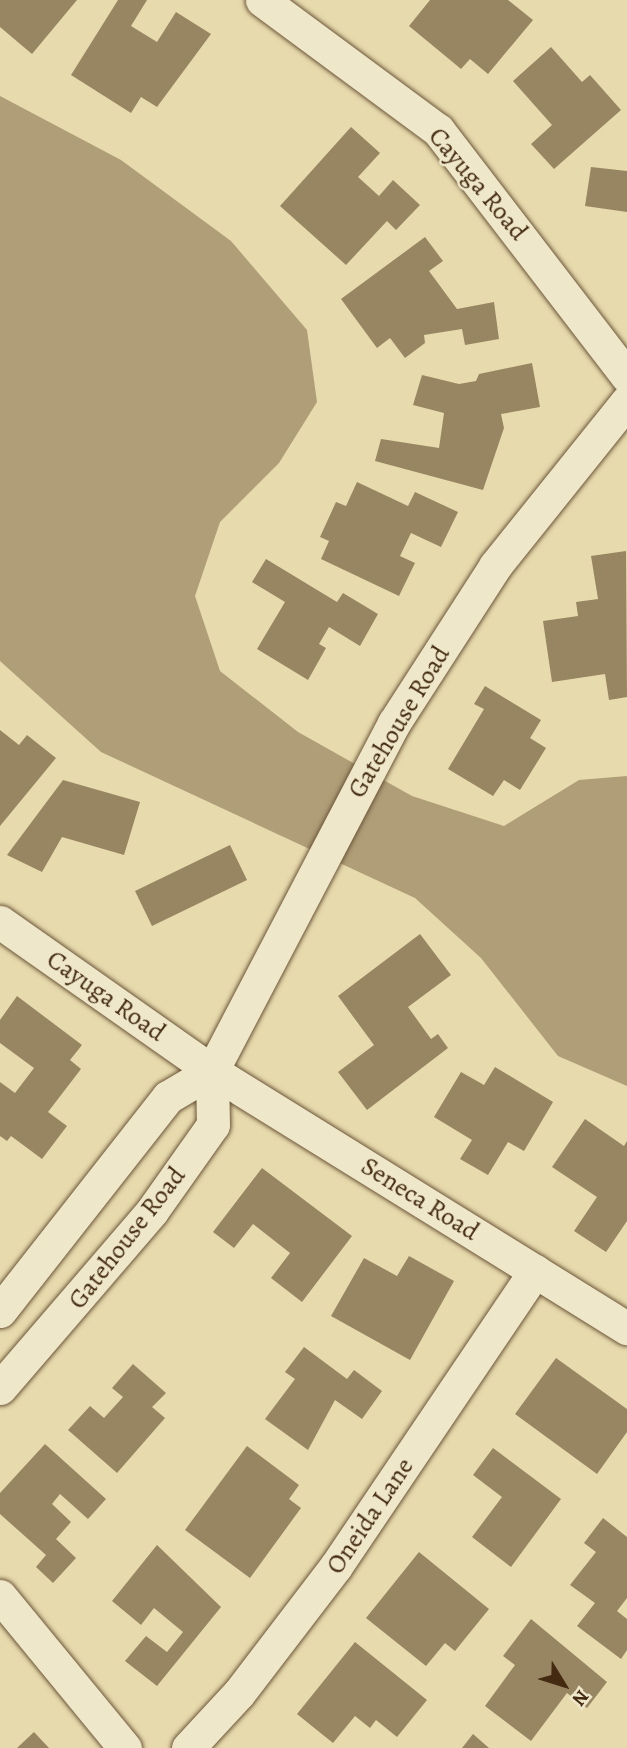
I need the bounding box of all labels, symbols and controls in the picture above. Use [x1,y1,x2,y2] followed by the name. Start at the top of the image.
[422,121,534,247] street label: Cayuga Road
[341,640,457,804] street label: Gatehouse Road
[41,944,171,1048] street label: Cayuga Road
[355,1151,485,1247] street label: Seneca Road
[62,1161,192,1315] street label: Gatehouse Road
[320,1452,420,1580] street label: Oneida Lane
[529,1650,599,1720] north arrow
[566,1684,595,1711] text: N

